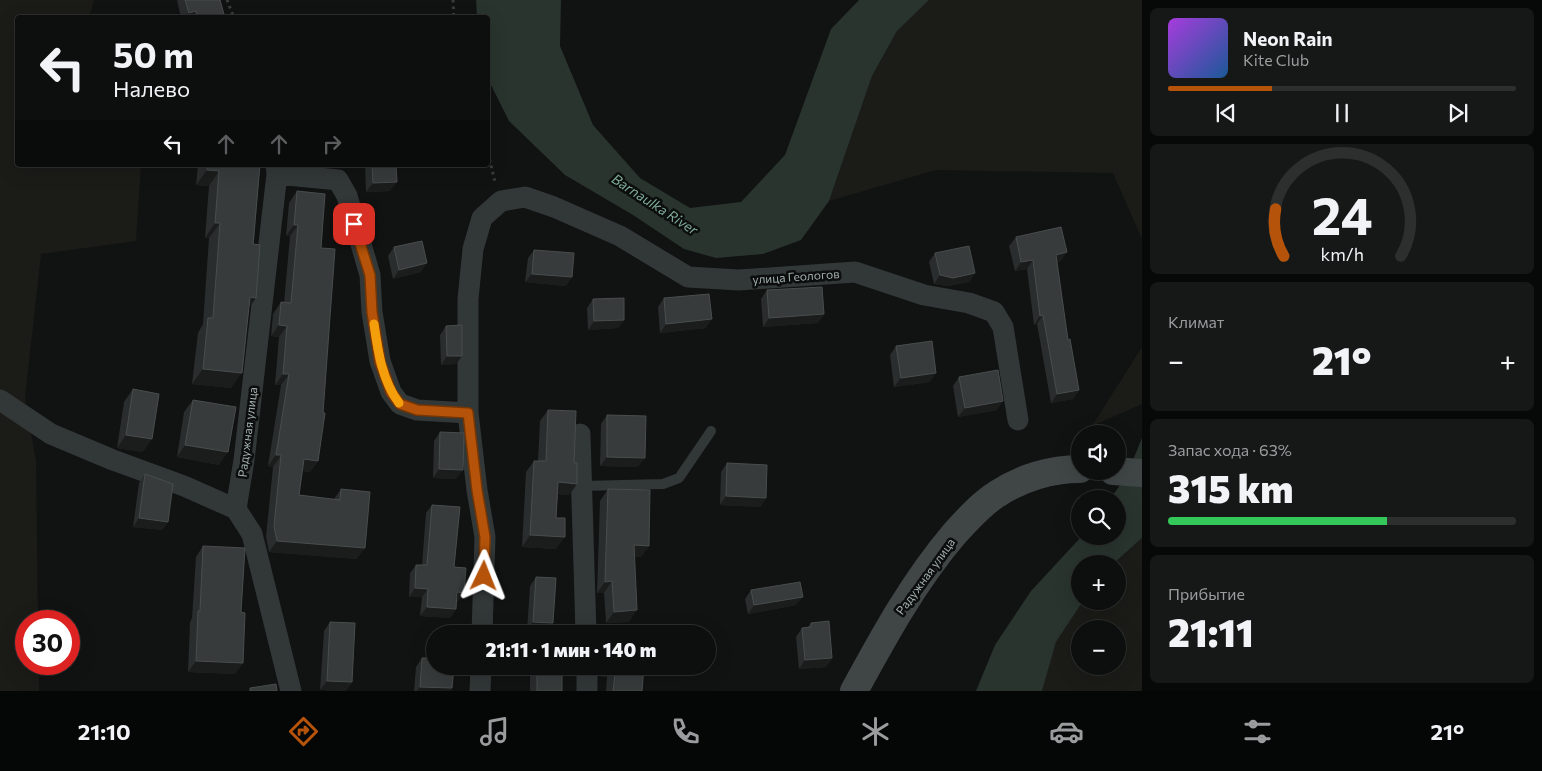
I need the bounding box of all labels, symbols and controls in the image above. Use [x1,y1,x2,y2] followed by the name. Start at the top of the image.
[1243,27,1333,50] text: Neon Rain
[113,32,194,75] text: 50 m
[30,35,95,100] icon: left
[1243,50,1309,69] text: Kite Club
[113,75,190,102] text: Налево
[1212,99,1240,127] icon: previous
[1328,99,1356,127] icon: pause
[1444,99,1472,127] icon: next
[159,130,187,158] icon: left
[212,130,240,158] icon: ahead
[265,130,293,158] icon: ahead
[318,130,346,158] icon: right
[609,170,702,238] water label: Barnaulka River
[1312,182,1372,246] text: 24
[333,203,375,245] pin
[340,210,368,238] icon: arrive
[1320,243,1364,265] text: km/h
[752,266,840,286] street label: улица Геологов
[1168,312,1224,331] text: Климат
[1312,336,1372,383] text: 21°
[1168,343,1184,377] text: −
[1500,343,1516,377] text: +
[235,386,259,478] street label: Радужная улица
[1071,425,1126,675] map controls
[1071,425,1126,480] button: sound
[1168,440,1292,459] text: Запас хода · 63%
[1168,464,1293,511] text: 315 km
[1071,490,1126,545] button: search
[893,535,957,617] street label: Радужная улица
[457,549,509,601] position arrow
[1071,555,1126,610] button: +
[1168,584,1245,603] text: Прибытие
[1168,608,1254,655] text: 21:11
[15,610,80,675] speed limit sign: 30
[1071,620,1126,675] button: −
[486,638,656,661] text: 21:11 · 1 мин · 140 m
[286,714,321,749] icon: directions
[477,714,512,749] icon: music
[668,714,703,749] icon: phone
[858,714,893,749] icon: climate
[1049,714,1084,749] icon: car
[1240,714,1275,749] icon: filters
[78,718,131,745] text: 21:10
[1430,718,1464,745] text: 21°

